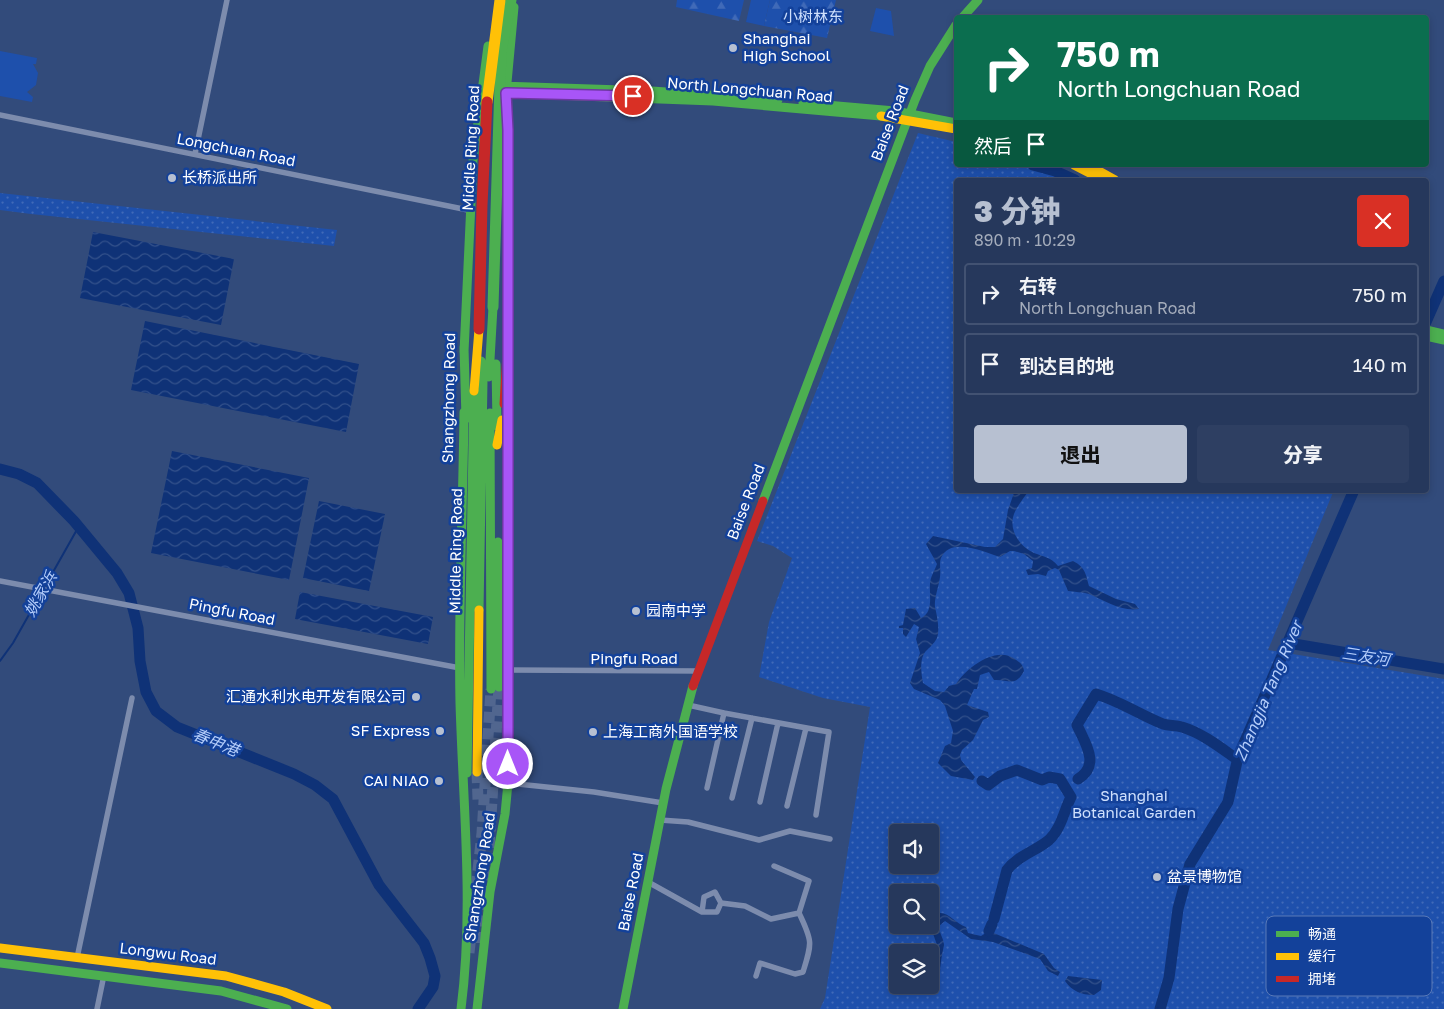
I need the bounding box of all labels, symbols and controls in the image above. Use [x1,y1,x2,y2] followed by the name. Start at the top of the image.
[783,7,843,25] park label: 小树林东
[743,29,831,64] place label: Shanghai High School
[1057,33,1160,75] text: 750 m
[974,35,1039,100] icon: right
[727,42,739,54] marker: Shanghai High School
[667,73,834,105] street label: North Longchuan Road
[612,75,654,117] pin
[1057,75,1301,102] text: North Longchuan Road
[619,82,647,110] icon: arrive
[866,82,912,163] street label: Baise Road
[458,85,482,211] street label: Middle Ring Road
[175,129,297,169] street label: Longchuan Road
[1022,130,1050,158] icon: arrive
[974,134,1012,157] text: 然后
[182,168,257,186] place label: 长桥派出所
[166,172,178,184] marker: 长桥派出所
[974,193,1060,229] text: 3 分钟
[1357,195,1409,247] button: close
[974,230,1076,250] text: 890 m · 10:29
[1019,274,1057,297] text: 右转
[976,280,1004,308] icon: right
[1353,283,1407,306] text: 750 m
[1019,298,1196,318] text: North Longchuan Road
[438,333,458,463] street label: Shangzhong Road
[976,350,1004,378] icon: arrive
[1353,353,1407,376] text: 140 m
[1019,354,1114,377] text: 到达目的地
[974,425,1187,483] button: 退出
[1197,425,1409,483] button: 分享
[722,461,768,542] street label: Baise Road
[445,488,465,614] street label: Middle Ring Road
[19,566,62,620] water label: 姚家浜
[188,594,277,628] street label: Pingfu Road
[646,601,706,619] place label: 园南中学
[630,605,642,617] marker: 园南中学
[1229,615,1308,764] water label: Zhangjia Tang River
[1341,642,1394,670] water label: 三友河
[590,649,678,667] street label: Pingfu Road
[226,687,406,705] place label: 汇通水利水电开发有限公司
[410,691,422,703] marker: 汇通水利水电开发有限公司
[351,721,430,739] place label: SF Express
[603,722,738,740] place label: 上海工商外国语学校
[190,724,244,761] water label: 春申港
[434,725,446,737] marker: SF Express
[587,726,599,738] marker: 上海工商外国语学校
[481,737,533,789] position arrow
[364,771,429,789] place label: CAI NIAO
[433,775,445,787] marker: CAI NIAO
[1072,786,1196,821] park label: Shanghai Botanical Garden
[460,811,498,943] street label: Shangzhong Road
[889,824,939,994] map controls
[889,824,939,874] button: sound
[614,851,646,933] street label: Baise Road
[1167,867,1242,885] place label: 盆景博物馆
[1151,871,1163,883] marker: 盆景博物馆
[889,884,939,934] button: search
[1266,916,1432,996] legend
[1308,925,1336,942] text: 畅通
[119,938,218,968] street label: Longwu Road
[889,944,939,994] button: layers
[1308,947,1336,964] text: 缓行
[1308,970,1336,987] text: 拥堵

